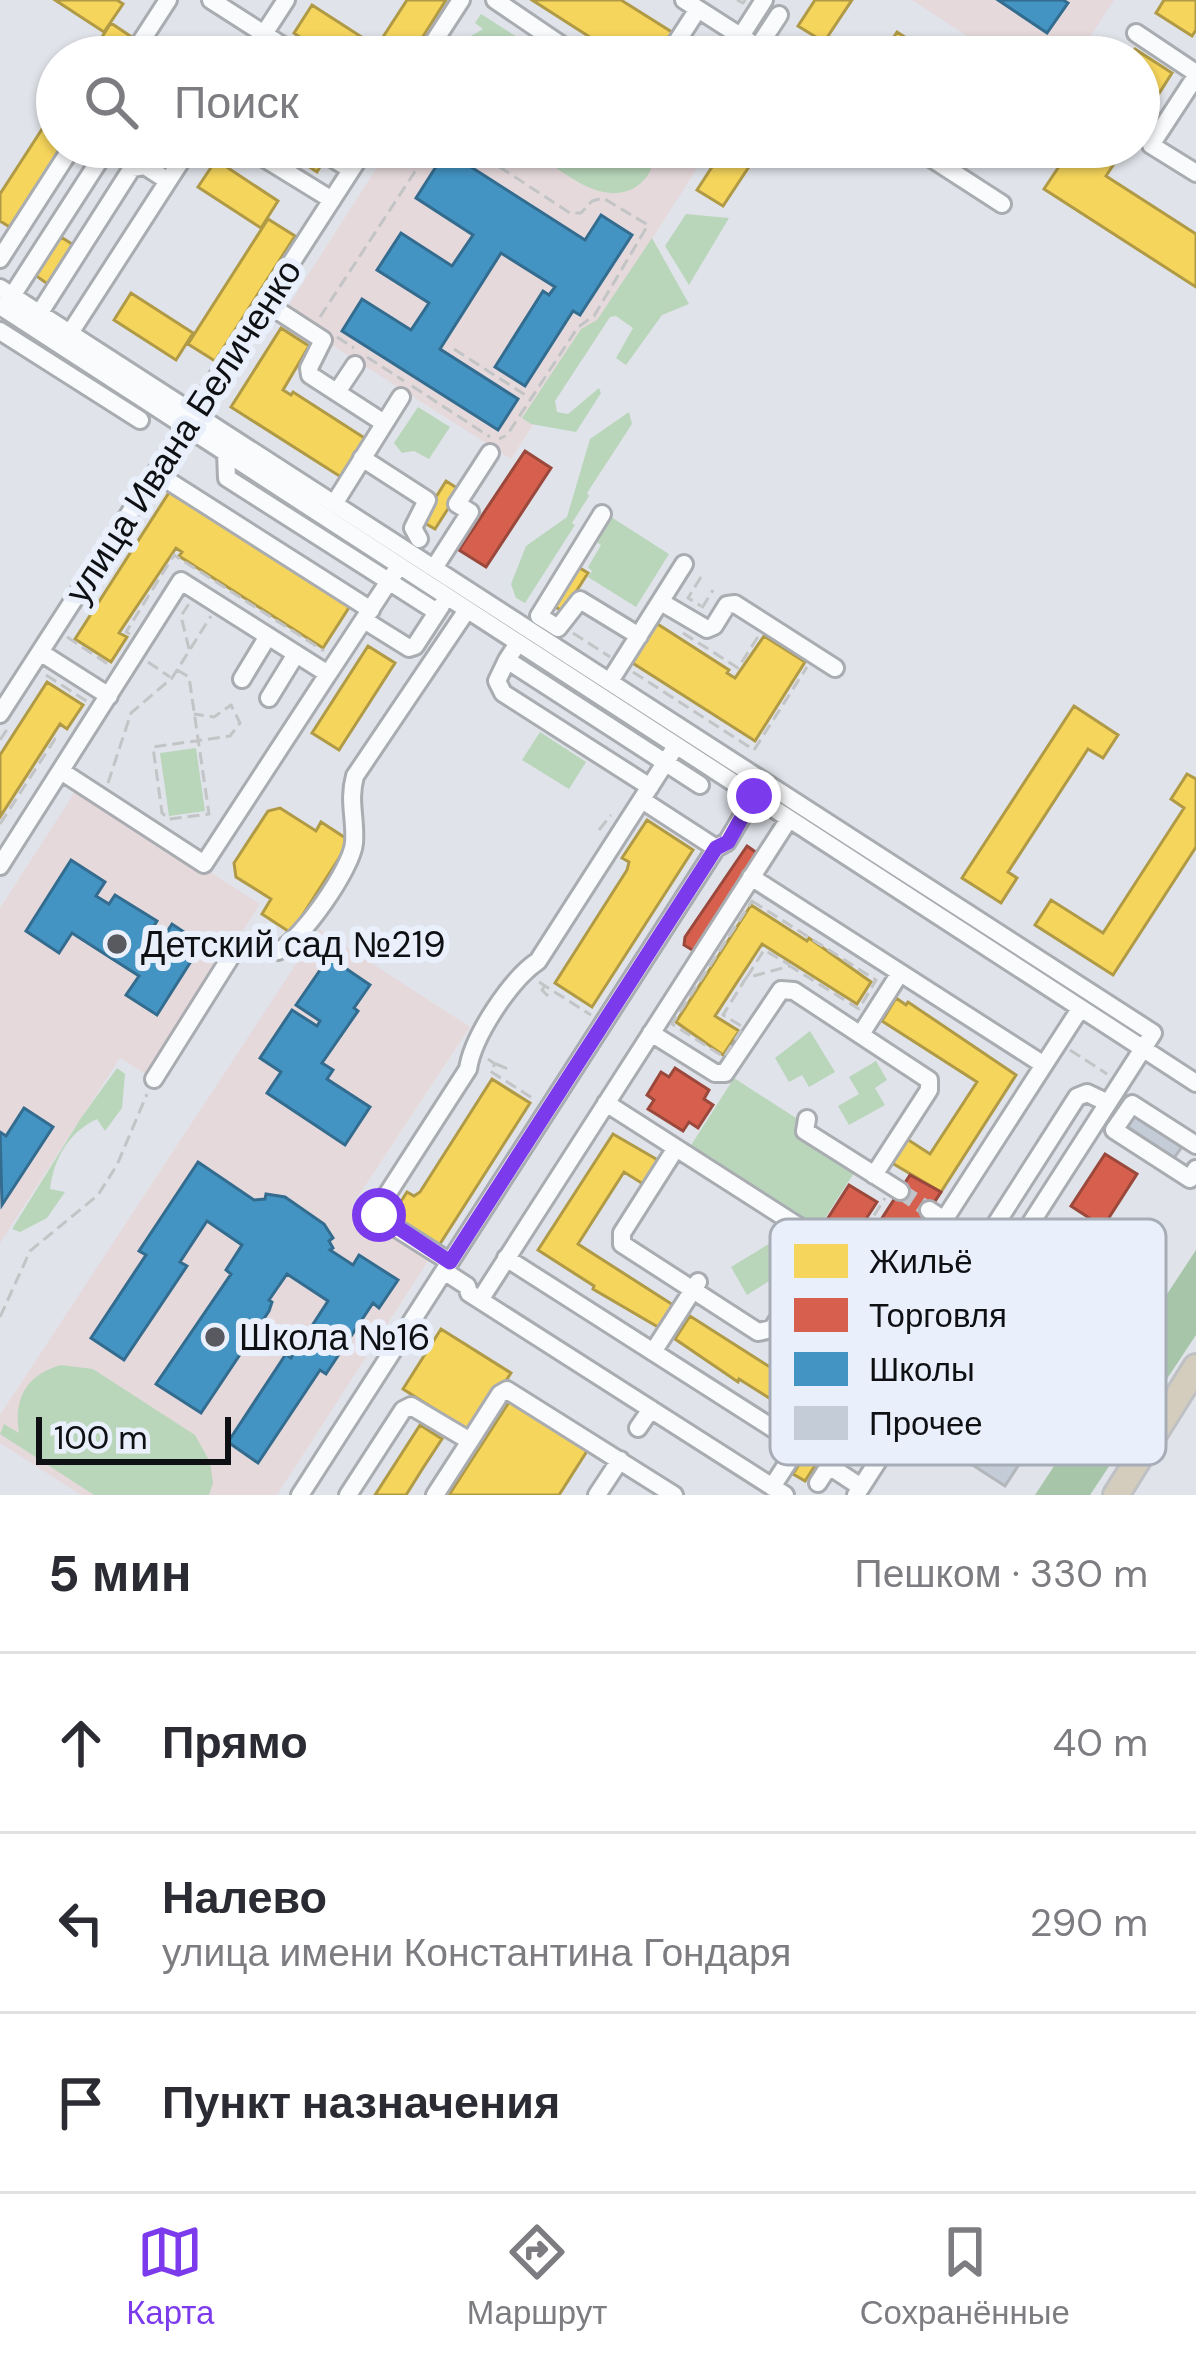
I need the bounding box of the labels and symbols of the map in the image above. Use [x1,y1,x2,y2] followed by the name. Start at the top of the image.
[54,250,312,612] street label: улица Ивана Беличенко
[727,769,781,823] route end
[141,921,446,968] place label: Детский сад №219
[104,931,130,957] marker: Детский сад №219
[352,1188,406,1242] route start
[770,1219,1166,1465] legend
[869,1240,973,1283] text: Жильё
[869,1294,1007,1337] text: Торговля
[239,1314,430,1361] place label: Школа №16
[202,1324,228,1350] marker: Школа №16
[869,1348,975,1391] text: Школы
[869,1402,983,1445] text: Прочее
[36,1411,231,1464] scale bar

